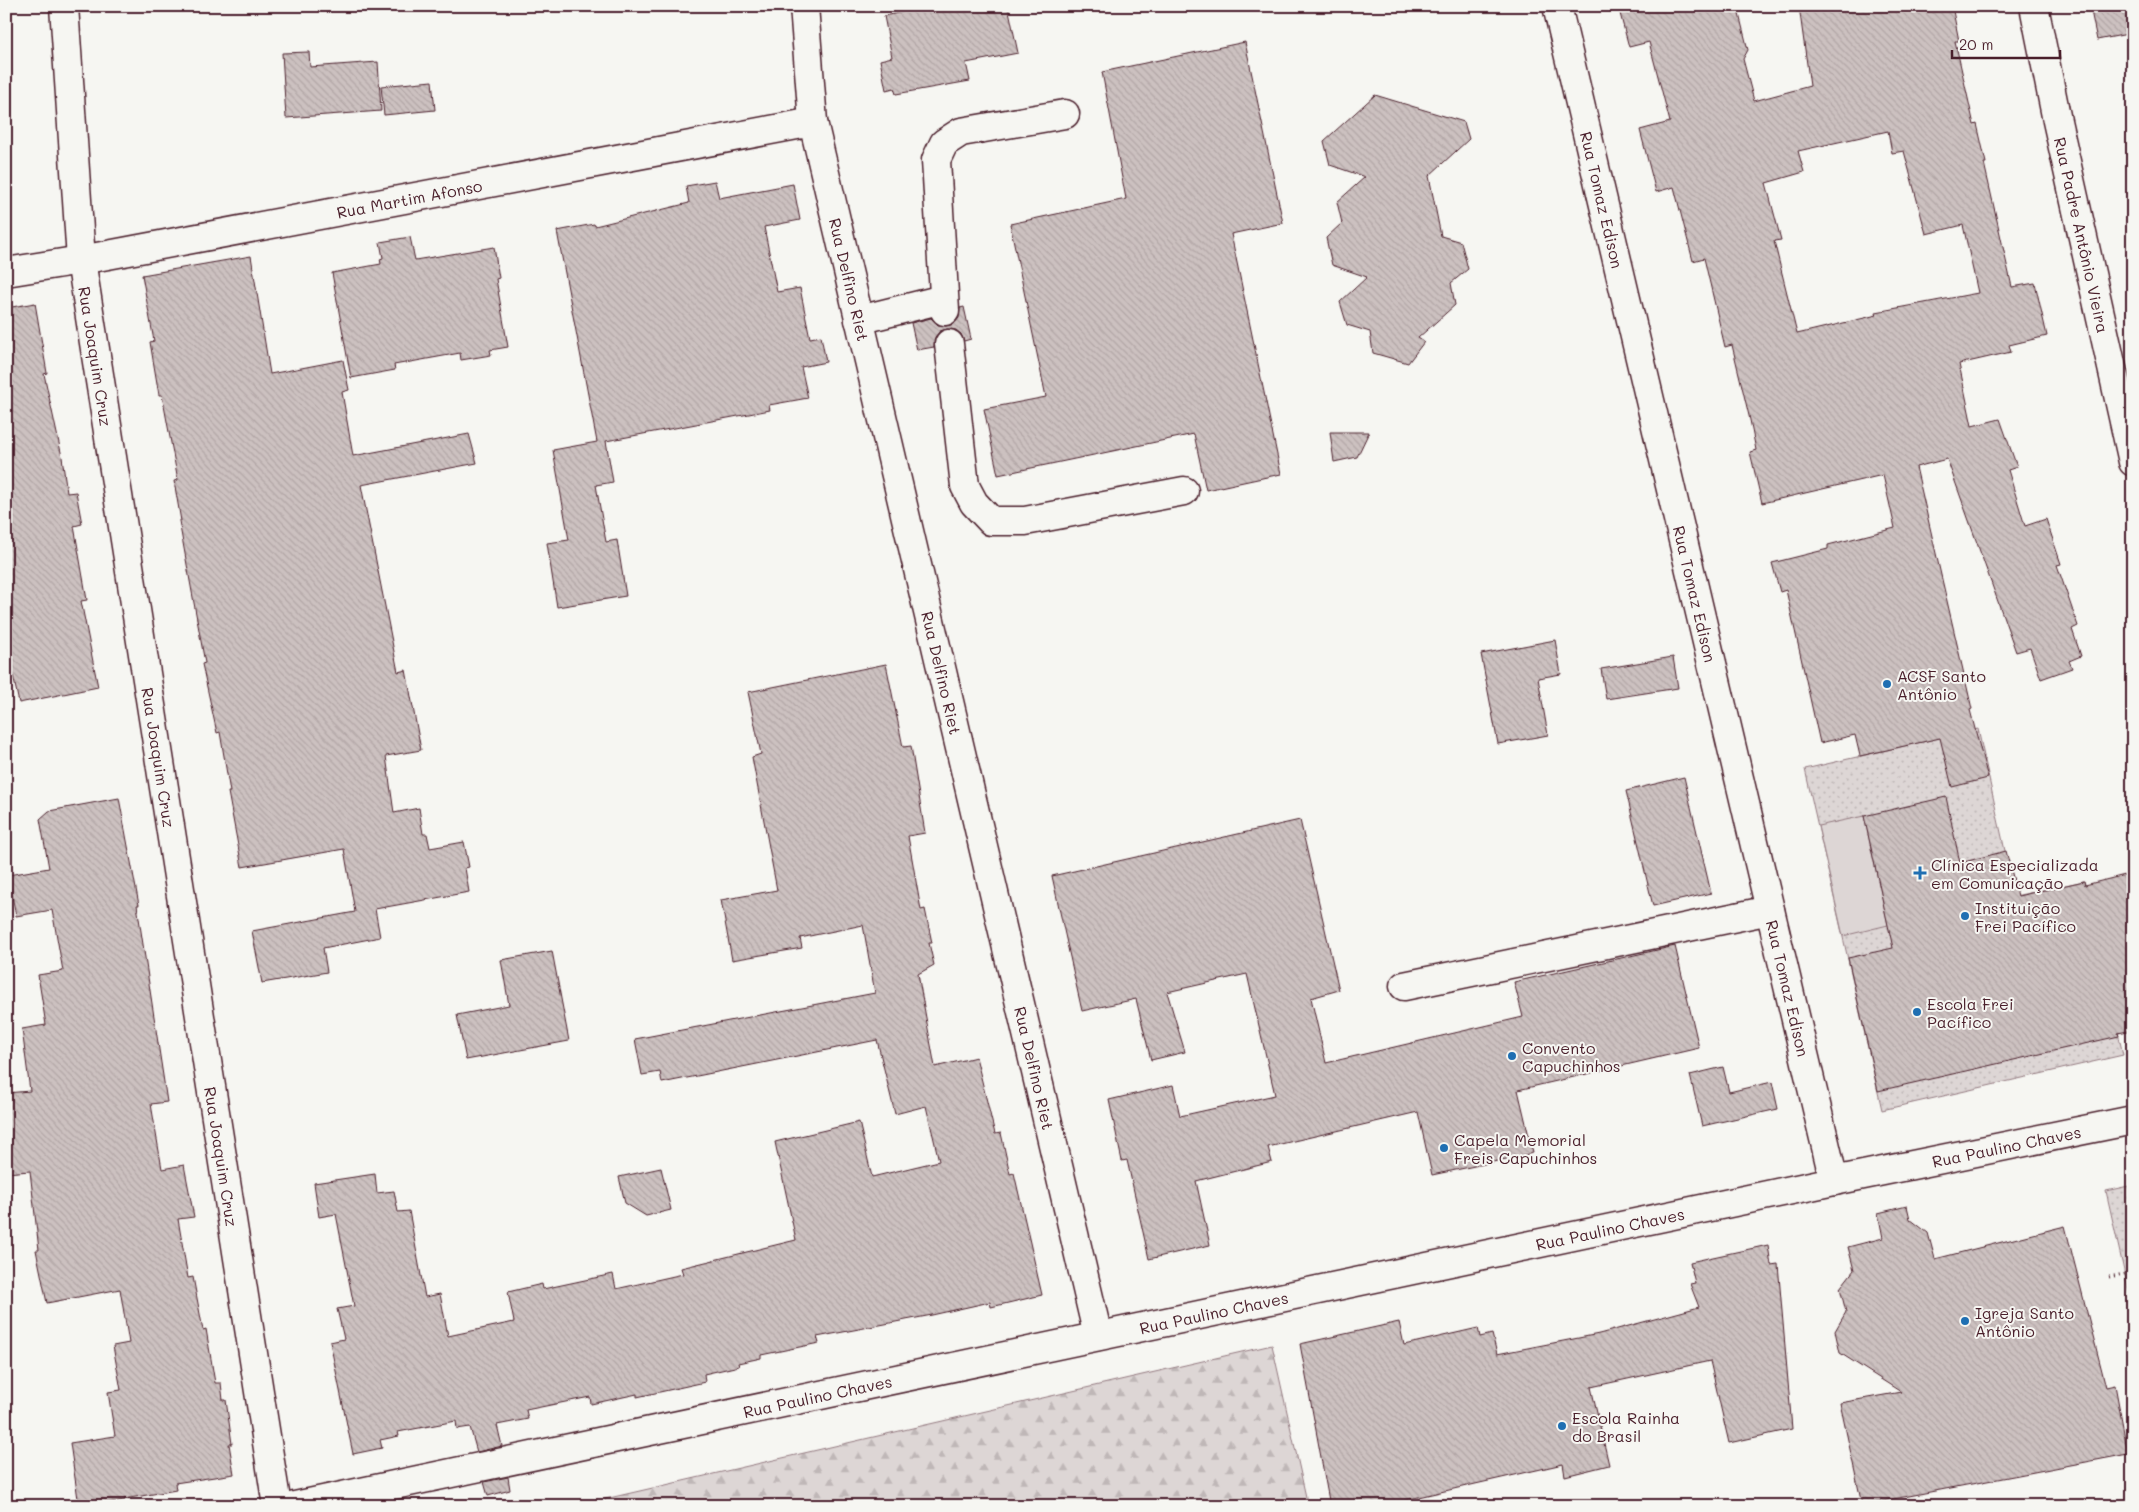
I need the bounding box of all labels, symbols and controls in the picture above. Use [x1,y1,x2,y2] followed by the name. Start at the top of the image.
[1952,28,2059,60] scale bar
[1959,34,1993,54] text: 20 m
[1576,129,1629,270] street label: Rua Tomaz Edison
[2050,135,2114,335] street label: Rua Padre Antônio Vieira
[335,174,484,222] street label: Rua Martim Afonso
[825,216,875,343] street label: Rua Delfino Riet
[75,285,118,428] street label: Rua Joaquim Cruz
[1669,523,1722,664] street label: Rua Tomaz Edison
[918,609,967,736] street label: Rua Delfino Riet
[1897,665,1986,704] place label: ACSF Santo Antônio
[1881,678,1893,690] marker: ACSF Santo Antônio
[138,686,181,829] street label: Rua Joaquim Cruz
[1931,854,2099,893] place label: Clínica Especializada em Comunicação
[1913,866,1927,880] marker: Clínica Especializada em Comunicação
[1975,897,2076,936] place label: Instituição Frei Pacífico
[1959,910,1971,922] marker: Instituição Frei Pacífico
[1762,918,1815,1058] street label: Rua Tomaz Edison
[1927,993,2014,1032] place label: Escola Frei Pacífico
[1010,1004,1060,1132] street label: Rua Delfino Riet
[1911,1006,1923,1018] marker: Escola Frei Pacífico
[1522,1037,1621,1076] place label: Convento Capuchinhos
[1506,1050,1518,1062] marker: Convento Capuchinhos
[201,1085,243,1228] street label: Rua Joaquim Cruz
[1930,1120,2083,1171] street label: Rua Paulino Chaves
[1454,1129,1597,1168] place label: Capela Memorial Freis Capuchinhos
[1438,1142,1450,1154] marker: Capela Memorial Freis Capuchinhos
[1534,1202,1686,1254] street label: Rua Paulino Chaves
[1137,1286,1290,1338] street label: Rua Paulino Chaves
[1975,1302,2074,1341] place label: Igreja Santo Antônio
[1959,1315,1971,1327] marker: Igreja Santo Antônio
[741,1370,894,1422] street label: Rua Paulino Chaves
[1572,1407,1680,1446] place label: Escola Rainha do Brasil
[1556,1420,1568,1432] marker: Escola Rainha do Brasil

